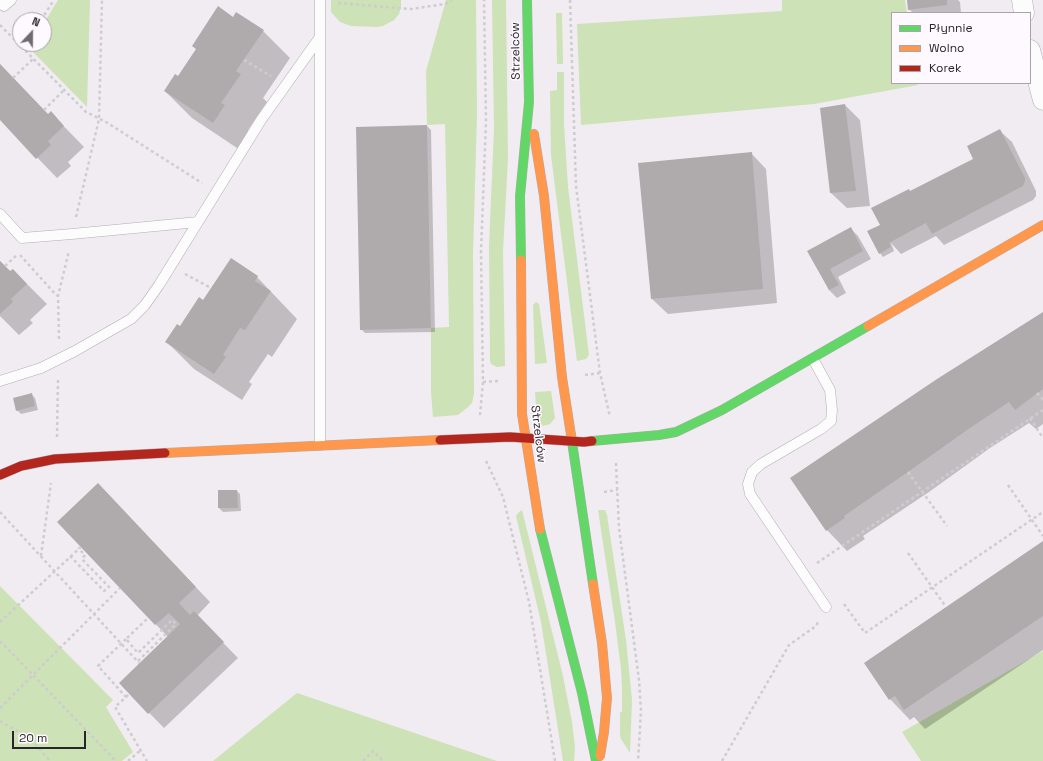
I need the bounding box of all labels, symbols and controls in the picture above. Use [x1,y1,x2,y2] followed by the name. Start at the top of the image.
[12,12,52,52] north arrow
[891,12,1031,84] legend
[30,14,42,30] text: N
[929,20,973,36] text: Płynnie
[508,22,524,80] street label: Strzelców
[929,40,964,56] text: Wolno
[929,60,961,76] text: Korek
[527,405,549,463] street label: Strzelców
[14,723,88,749] scale bar
[19,730,47,746] text: 20 m

